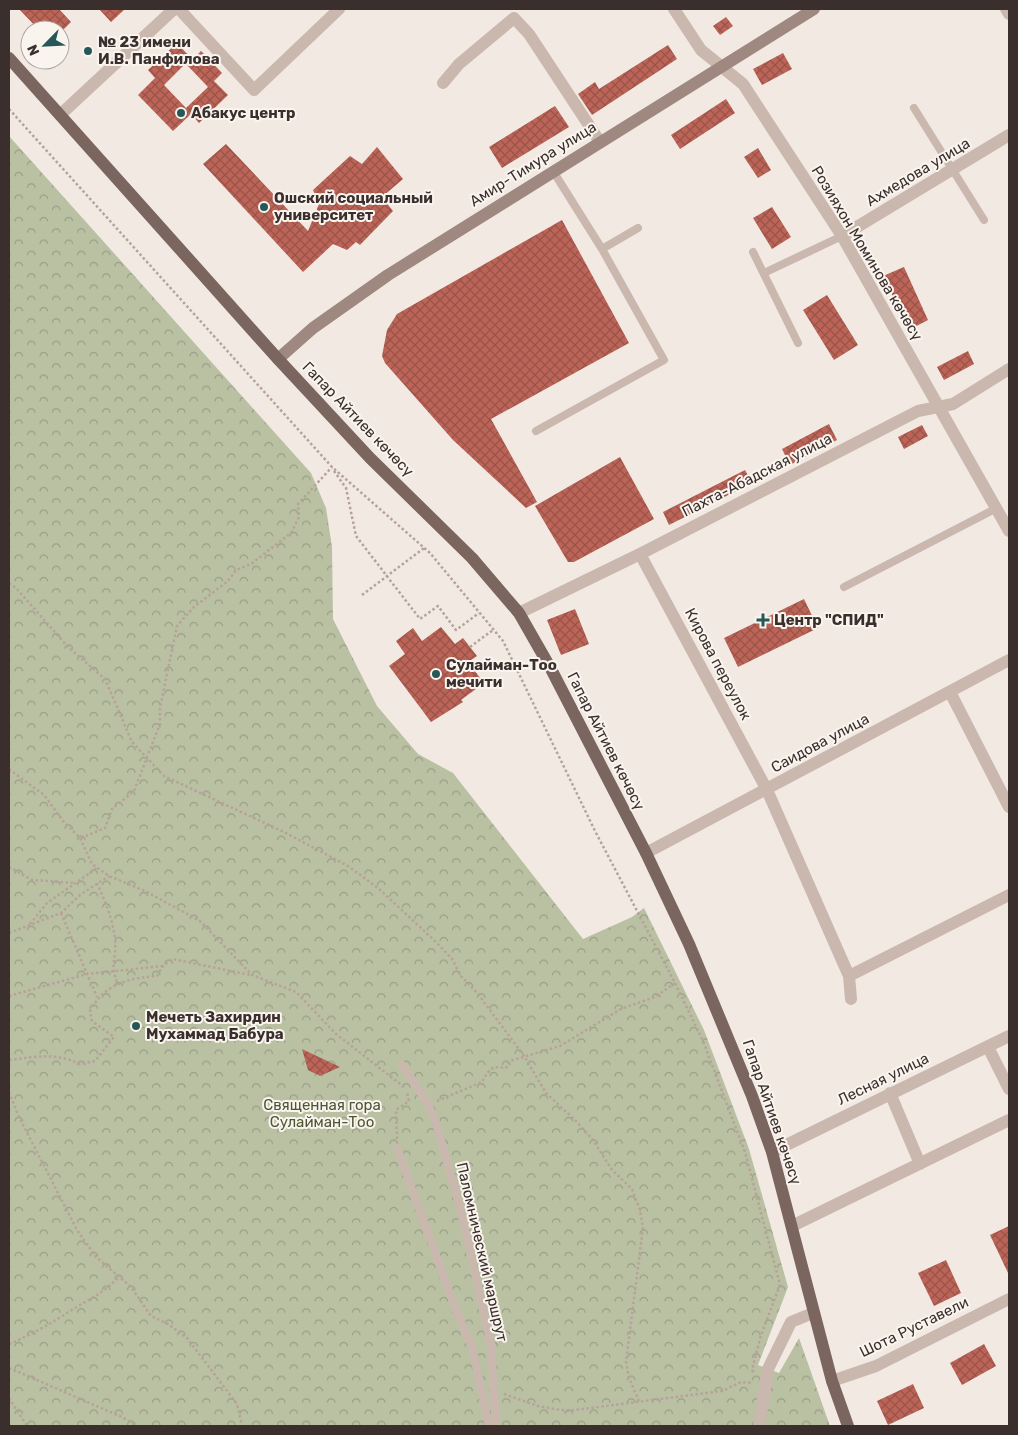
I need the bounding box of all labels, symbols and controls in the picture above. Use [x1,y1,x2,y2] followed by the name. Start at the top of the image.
[20,20,70,70] north arrow
[98,33,220,68] place label: № 23 имени И.В. Панфилова
[24,42,43,58] text: N
[82,45,94,57] marker: № 23 имени И.В. Панфилова
[191,104,296,122] place label: Абакус центр
[175,107,187,119] marker: Абакус центр
[466,118,600,210] street label: Амир-Тимура улица
[863,134,973,210] street label: Ахмедова улица
[808,162,926,344] street label: Розияхон Моминова көчөсү
[274,189,433,224] place label: Ошский социальный университет
[258,201,270,213] marker: Ошский социальный университет
[299,358,417,480] street label: Гапар Айтиев көчөсү
[679,429,835,521] street label: Пахта-Абадская улица
[681,605,755,723] street label: Кирова переулок
[774,611,884,629] place label: Центр "СПИД"
[756,613,770,627] marker: Центр "СПИД"
[446,656,557,691] place label: Сулайман-Тоо мечити
[430,668,442,680] marker: Сулайман-Тоо мечити
[563,669,649,813] street label: Гапар Айтиев көчөсү
[768,710,872,776] street label: Саидова улица
[146,1008,284,1043] place label: Мечеть Захирдин Мухаммад Бабура
[130,1020,142,1032] marker: Мечеть Захирдин Мухаммад Бабура
[739,1037,805,1187] street label: Гапар Айтиев көчөсү
[834,1049,932,1109] street label: Лесная улица
[263,1096,381,1131] park label: Священная гора Сулайман-Тоо
[453,1161,511,1344] street label: Паломнический маршрут
[857,1293,971,1361] street label: Шота Руставели

